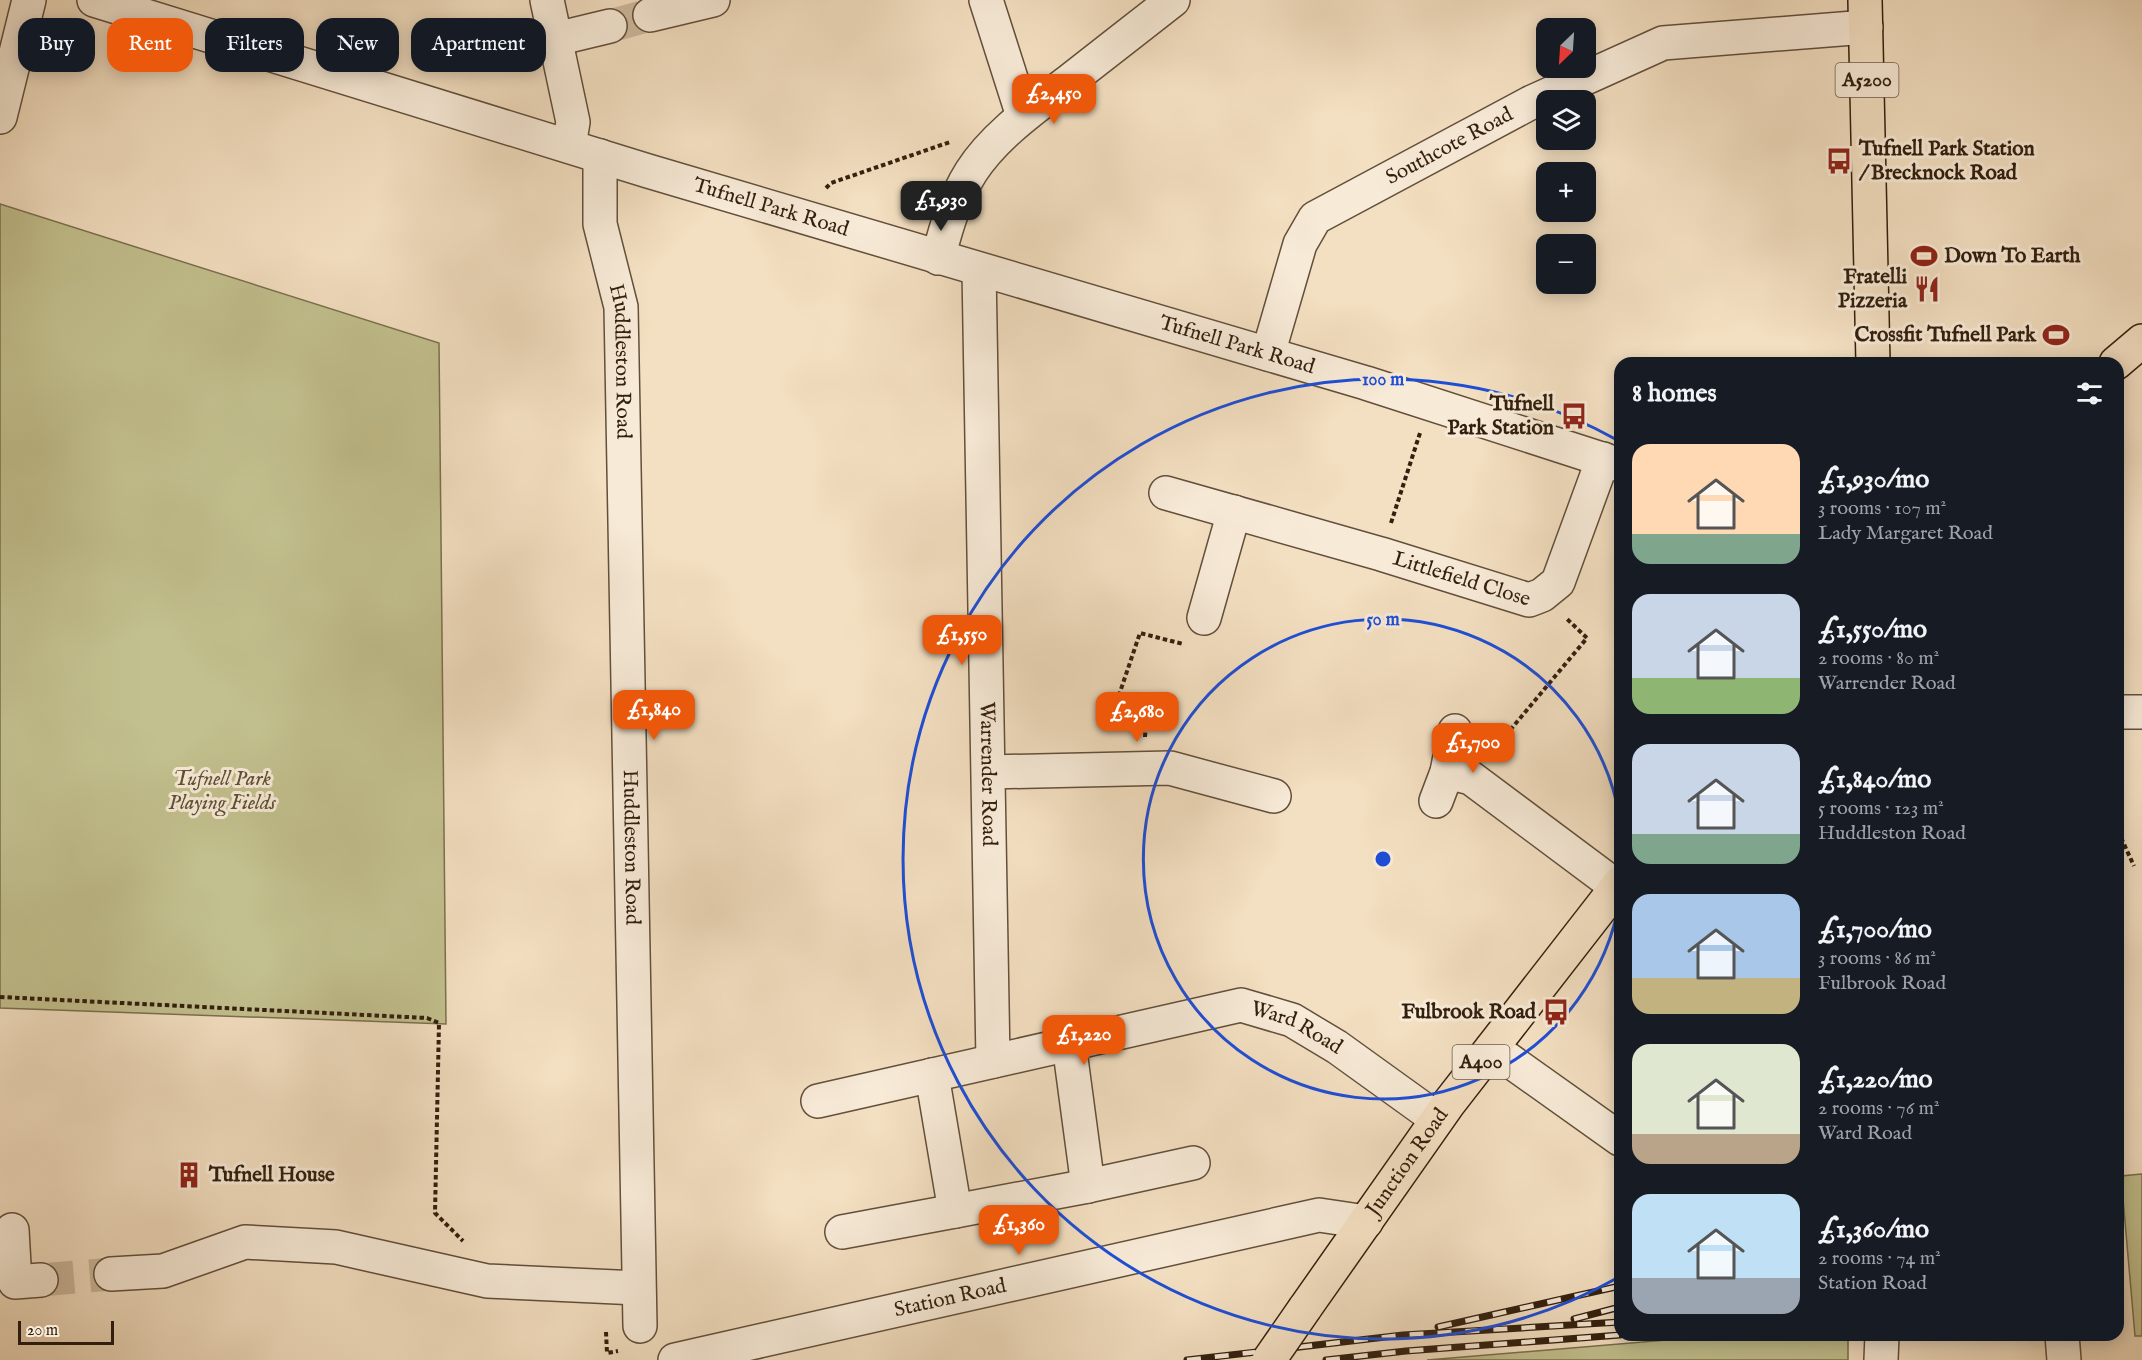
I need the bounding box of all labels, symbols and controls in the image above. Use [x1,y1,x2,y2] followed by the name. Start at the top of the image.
[18,18,95,72] chip: Buy
[107,18,193,72] chip: Rent
[205,18,304,72] chip: Filters
[316,18,399,72] chip: New
[411,18,546,72] chip: Apartment
[1536,18,1596,78] north arrow
[1536,18,1596,294] map controls
[1836,63,1898,97] road number: A5200
[1005,74,1103,125] pin: £2,450
[1026,81,1082,106] text: £2,450
[1536,90,1596,150] button: layers
[1381,101,1518,191] street label: Southcote Road
[1858,136,2035,187] place label: Tufnell Park Station / Brecknock Road
[1824,146,1854,176] bus stop icon: Tufnell Park Station / Brecknock Road
[1536,162,1596,222] button: +
[690,172,853,243] street label: Tufnell Park Road
[892,181,990,232] pin: £1,930
[915,188,967,213] text: £1,930
[1536,234,1596,294] button: −
[1909,241,1939,271] sports icon: Down To Earth
[1944,243,2081,270] place label: Down To Earth
[1838,264,1908,315] place label: Fratelli Pizzeria
[1912,274,1942,304] restaurant icon: Fratelli Pizzeria
[602,281,637,440] street label: Huddleston Road
[1156,309,1319,381] street label: Tufnell Park Road
[2041,320,2071,350] sports icon: Crossfit Tufnell Park
[1854,322,2037,349] place label: Crossfit Tufnell Park
[1362,369,1404,392] text: 100 m
[1632,377,1717,410] text: 8 homes
[2073,377,2106,410] icon: filters
[1447,391,1555,442] place label: Tufnell Park Station
[1559,401,1589,431] bus stop icon: Tufnell Park Station
[1818,463,1929,496] text: £1,930/mo
[1680,468,1752,540] icon: home
[1818,496,1946,521] text: 3 rooms · 107 m²
[1818,521,1993,546] text: Lady Margaret Road
[1390,545,1534,613] street label: Littlefield Close
[1366,609,1400,632] text: 50 m
[1818,613,1927,646] text: £1,550/mo
[913,615,1011,666] pin: £1,550
[1680,618,1752,690] icon: home
[937,622,987,647] text: £1,550
[1818,646,1939,671] text: 2 rooms · 80 m²
[1818,671,1956,696] text: Warrender Road
[605,690,703,741] pin: £1,840
[1088,692,1186,743] pin: £2,680
[627,697,681,722] text: £1,840
[1110,699,1164,724] text: £2,680
[973,701,1003,847] street label: Warrender Road
[1424,723,1522,774] pin: £1,700
[1446,730,1500,755] text: £1,700
[1818,763,1931,796] text: £1,840/mo
[168,766,277,817] park label: Tufnell Park Playing Fields
[1680,768,1752,840] icon: home
[616,769,646,926] street label: Huddleston Road
[1818,796,1944,821] text: 5 rooms · 123 m²
[1818,821,1966,846] text: Huddleston Road
[1373,849,1393,869] centre of rings
[1818,913,1932,946] text: £1,700/mo
[1680,918,1752,990] icon: home
[1818,946,1936,971] text: 3 rooms · 86 m²
[1818,971,1946,996] text: Fulbrook Road
[1248,995,1348,1061] street label: Ward Road
[1541,997,1571,1027] bus stop icon: Fulbrook Road
[1401,999,1537,1026] place label: Fulbrook Road
[1035,1015,1133,1066] pin: £1,220
[1056,1022,1112,1047] text: £1,220
[1452,1045,1510,1079] road number: A400
[1818,1063,1933,1096] text: £1,220/mo
[1680,1068,1752,1140] icon: home
[1818,1096,1939,1121] text: 2 rooms · 76 m²
[1359,1102,1455,1223] street label: Junction Road
[1818,1121,1912,1146] text: Ward Road
[174,1160,204,1190] building icon: Tufnell House
[208,1162,335,1189] place label: Tufnell House
[970,1205,1068,1256] pin: £1,360
[993,1212,1045,1237] text: £1,360
[1818,1213,1929,1246] text: £1,360/mo
[1680,1218,1752,1290] icon: home
[1818,1246,1941,1271] text: 2 rooms · 74 m²
[1818,1271,1927,1296] text: Station Road
[891,1272,1010,1324] street label: Station Road
[18,1318,114,1346] scale bar
[27,1321,58,1341] text: 20 m

